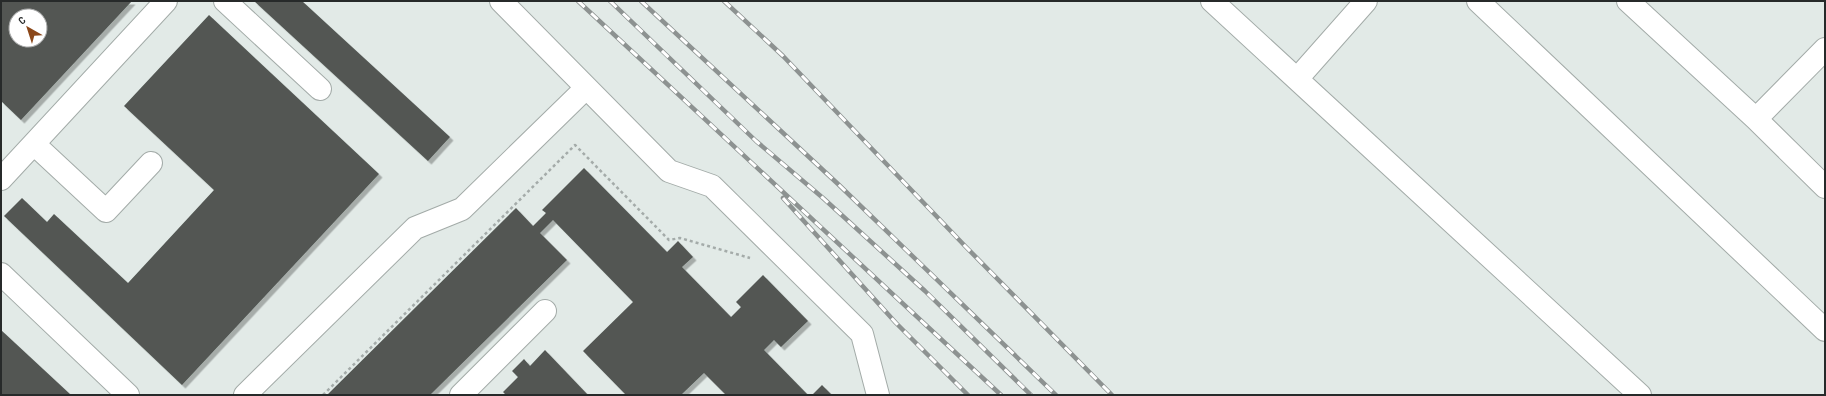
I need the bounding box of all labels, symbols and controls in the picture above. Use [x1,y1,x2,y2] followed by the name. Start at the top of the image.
[8,8,48,48] north arrow
[16,14,29,27] text: С

